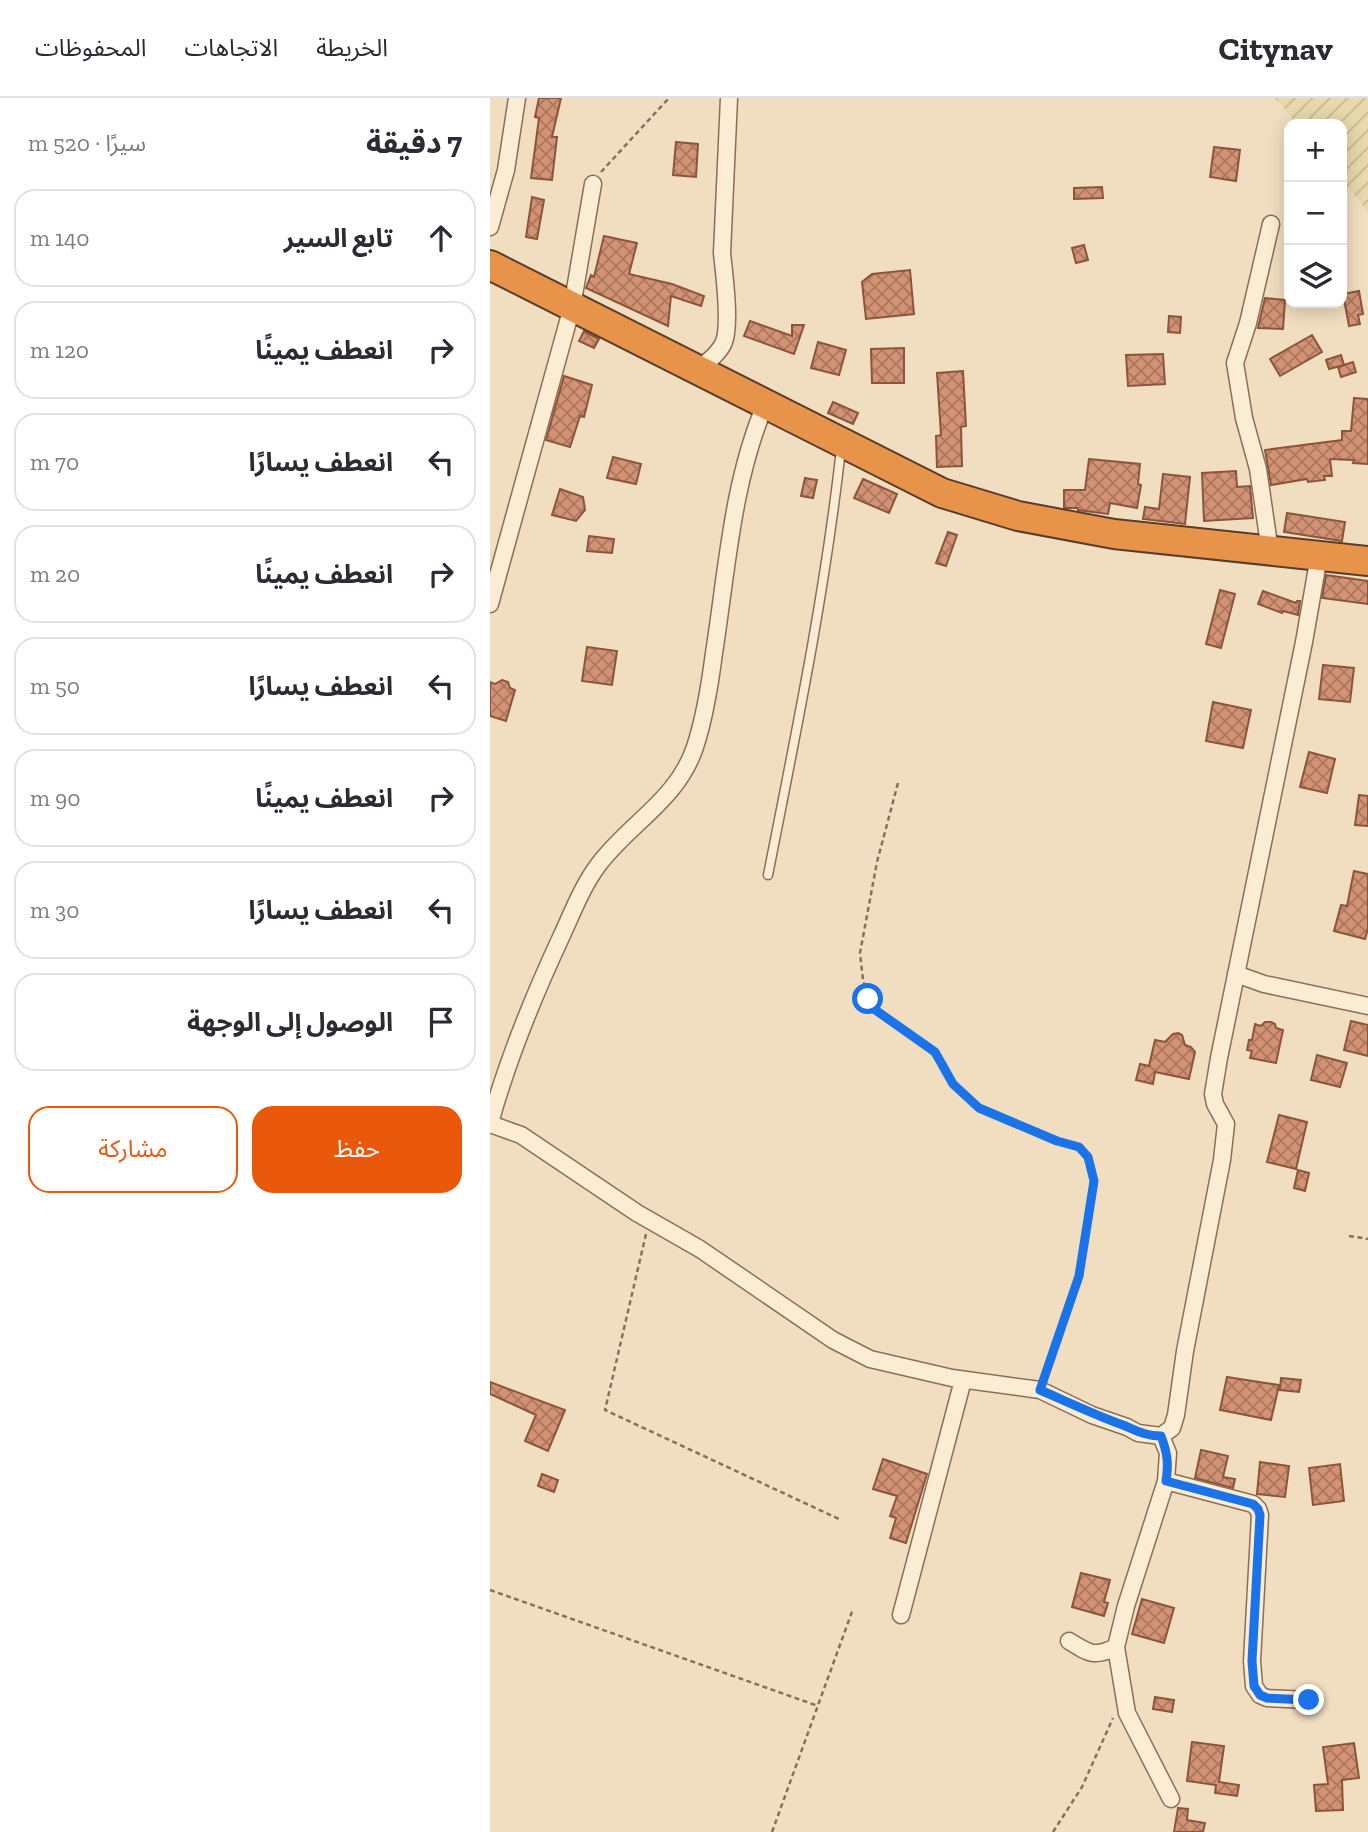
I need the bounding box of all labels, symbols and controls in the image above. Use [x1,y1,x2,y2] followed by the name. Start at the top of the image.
[1218,29,1333,68] text: Citynav
[35,33,146,62] text: المحفوظات
[184,33,278,62] text: الاتجاهات
[316,33,388,62] text: الخريطة
[1284,119,1347,308] map controls
[1284,119,1347,182] button: +
[366,125,462,161] text: 7 دقيقة
[28,129,146,157] text: سيرًا · 520 m
[1284,182,1347,245] button: −
[422,219,460,257] icon: ahead
[284,222,393,254] text: تابع السير
[30,224,90,252] text: 140 m
[1284,245,1347,308] button: layers
[422,331,460,369] icon: right
[255,334,393,366] text: انعطف يمينًا
[30,336,89,364] text: 120 m
[422,443,460,481] icon: left
[248,446,393,478] text: انعطف يسارًا
[30,448,79,476] text: 70 m
[422,555,460,593] icon: right
[255,558,393,590] text: انعطف يمينًا
[30,560,80,588] text: 20 m
[422,667,460,705] icon: left
[248,670,393,702] text: انعطف يسارًا
[30,672,80,700] text: 50 m
[422,779,460,817] icon: right
[255,782,393,814] text: انعطف يمينًا
[30,784,81,812] text: 90 m
[422,891,460,929] icon: left
[248,894,393,926] text: انعطف يسارًا
[30,896,80,924] text: 30 m
[852,983,883,1014] route start
[422,1003,460,1041] icon: arrive
[187,1006,393,1038] text: الوصول إلى الوجهة
[28,1106,238,1193] button: مشاركة
[252,1106,462,1193] button: حفظ
[1293,1684,1324,1715] route end

